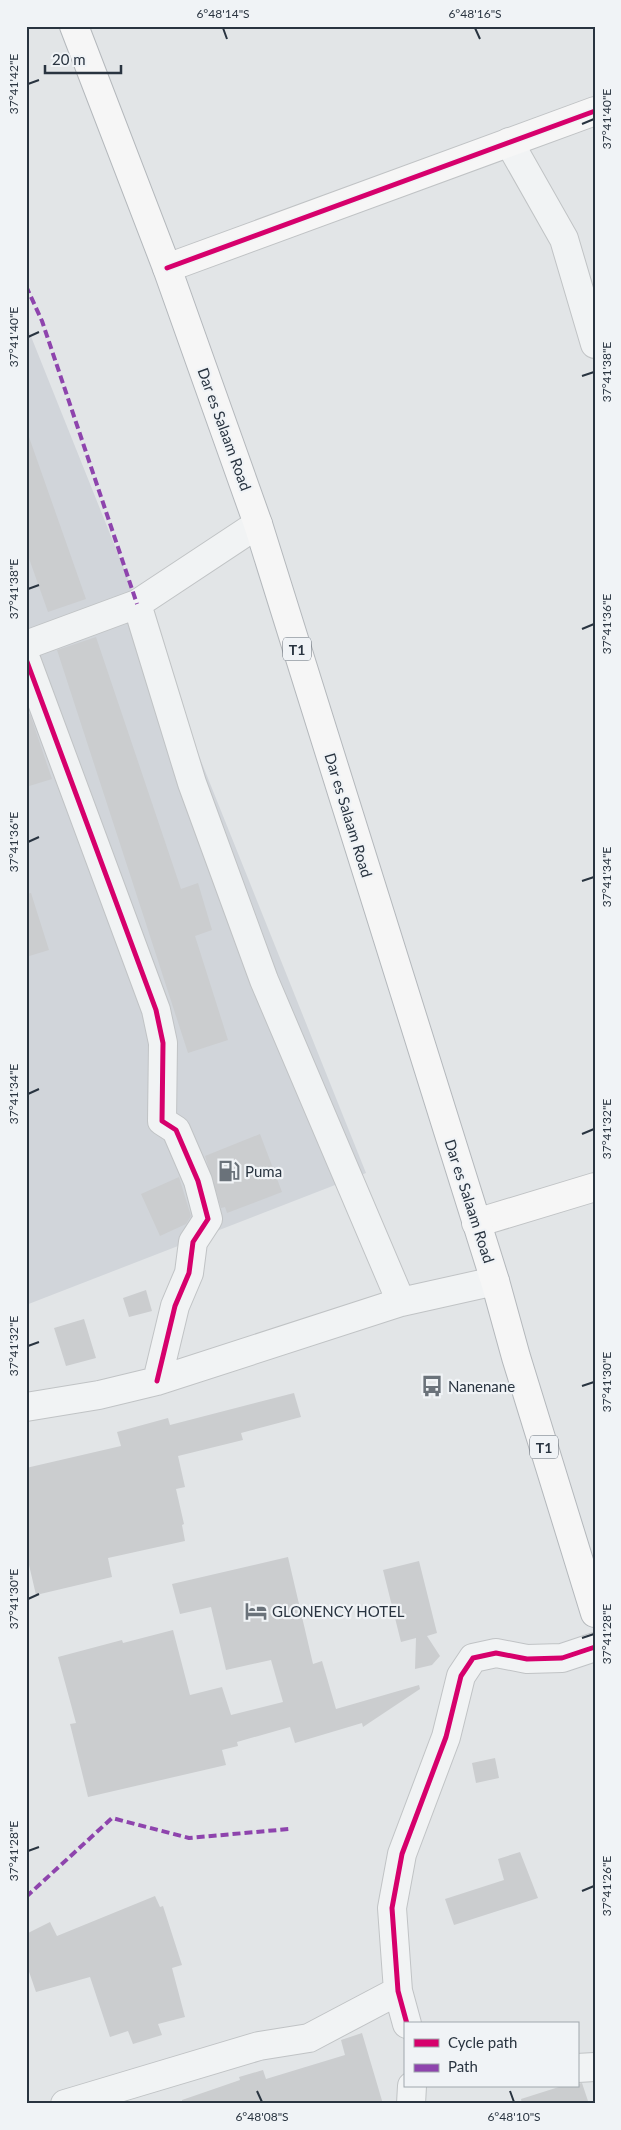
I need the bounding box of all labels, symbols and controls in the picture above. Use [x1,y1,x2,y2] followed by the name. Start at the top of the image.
[196,6,250,21] text: 6°48'14"S
[448,6,502,21] text: 6°48'16"S
[45,42,121,74] scale bar
[52,50,86,68] text: 20 m
[6,54,21,114] text: 37°41'42"E
[599,89,614,149] text: 37°41'40"E
[6,307,21,367] text: 37°41'40"E
[599,342,614,402] text: 37°41'38"E
[194,365,256,493] street label: Dar es Salaam Road
[6,559,21,619] text: 37°41'38"E
[599,594,614,654] text: 37°41'36"E
[283,638,311,661] road number: T1
[321,751,377,879] street label: Dar es Salaam Road
[6,812,21,872] text: 37°41'36"E
[599,847,614,907] text: 37°41'34"E
[6,1064,21,1124] text: 37°41'34"E
[599,1099,614,1159] text: 37°41'32"E
[441,1137,499,1265] street label: Dar es Salaam Road
[216,1158,242,1184] fuel station icon: Puma
[245,1162,282,1180] place label: Puma
[6,1316,21,1376] text: 37°41'32"E
[599,1352,614,1412] text: 37°41'30"E
[419,1373,445,1399] bus stop icon: Nanenane
[448,1377,515,1395] place label: Nanenane
[530,1435,558,1458] road number: T1
[6,1569,21,1629] text: 37°41'30"E
[243,1598,269,1624] hotel icon: GLONENCY HOTEL
[272,1602,405,1620] place label: GLONENCY HOTEL
[599,1604,614,1664] text: 37°41'28"E
[6,1821,21,1881] text: 37°41'28"E
[599,1856,614,1916] text: 37°41'26"E
[404,2022,578,2088] legend
[448,2033,517,2051] text: Cycle path
[448,2057,478,2075] text: Path
[235,2109,289,2124] text: 6°48'08"S
[487,2109,541,2124] text: 6°48'10"S

